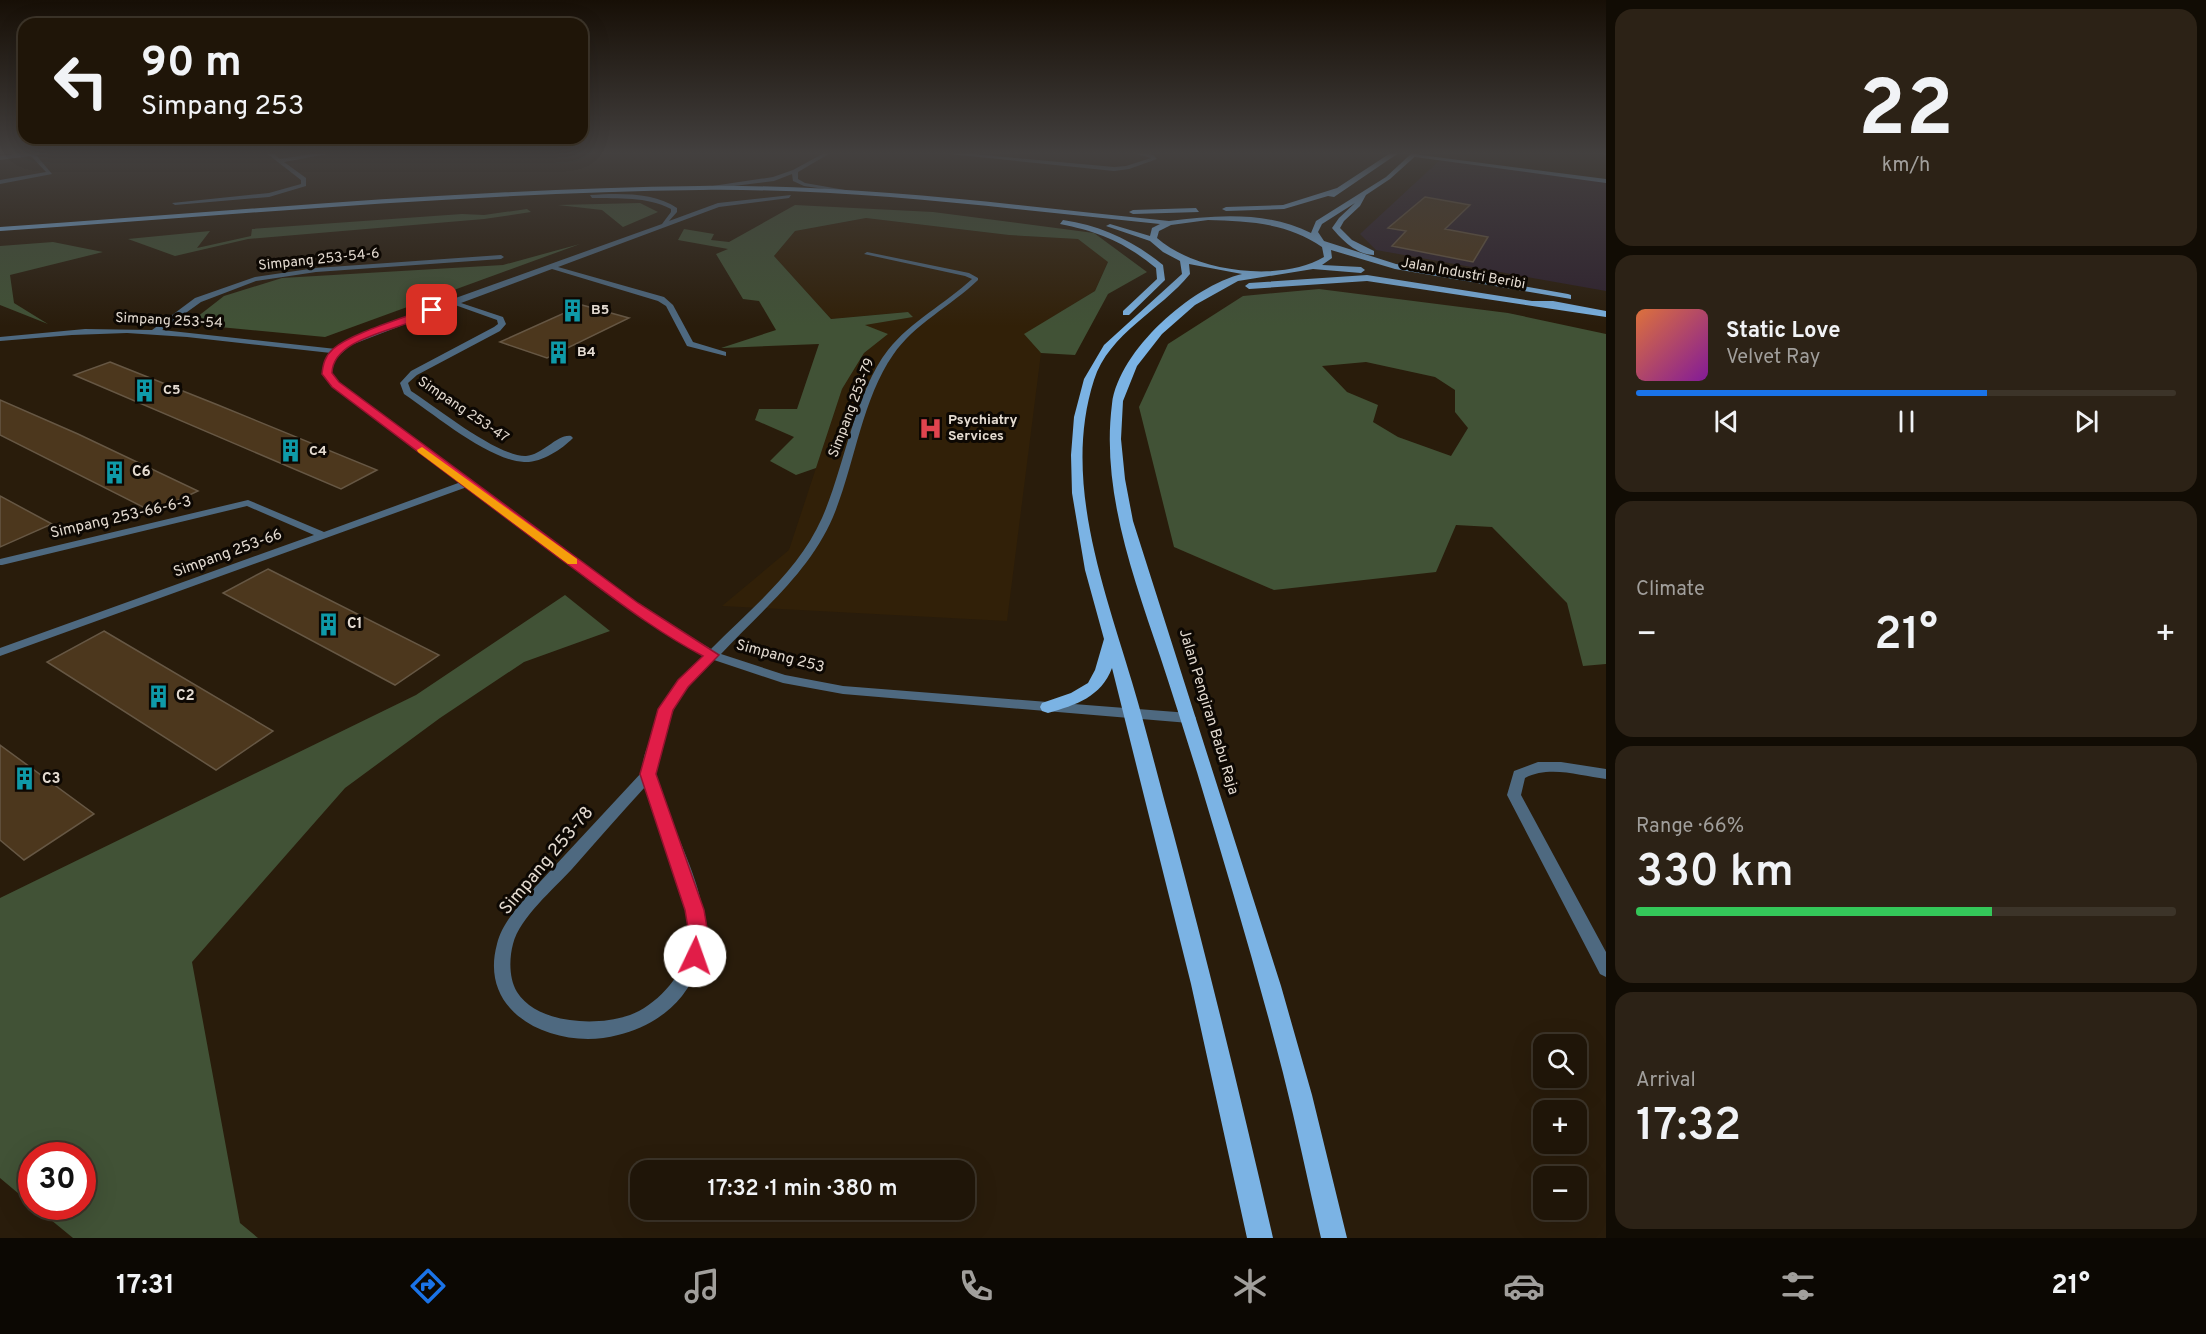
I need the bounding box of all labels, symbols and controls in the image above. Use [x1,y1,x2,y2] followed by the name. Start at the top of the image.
[141,38,242,91] text: 90 m
[42,42,120,120] icon: left
[1858,64,1954,163] text: 22
[141,90,304,124] text: Simpang 253
[1882,153,1930,179] text: km/h
[258,245,380,275] street label: Simpang 253-54-6
[1400,255,1526,293] street label: Jalan Industri Beribi
[406,284,457,335] pin
[415,293,448,326] icon: arrive
[560,297,586,323] building icon: B5
[591,302,609,319] place label: B5
[115,310,223,332] street label: Simpang 253-54
[1726,318,1840,345] text: Static Love
[546,339,572,365] building icon: B4
[577,344,596,361] place label: B4
[1726,345,1820,371] text: Velvet Ray
[825,356,879,460] street label: Simpang 253-79
[414,373,512,447] street label: Simpang 253-47
[132,377,158,403] building icon: C5
[163,382,181,399] place label: C5
[1710,405,1743,438] icon: previous
[1890,405,1923,438] icon: pause
[2070,405,2103,438] icon: next
[948,412,1017,445] place label: Psychiatry Services
[917,415,943,441] hospital icon: Psychiatry Services
[278,438,304,464] building icon: C4
[309,443,327,460] place label: C4
[101,459,127,485] building icon: C6
[132,463,151,482] place label: C6
[49,493,193,543] street label: Simpang 253-66-6-3
[171,525,285,582] street label: Simpang 253-66
[1636,577,1705,603] text: Climate
[1874,608,1938,665] text: 21°
[316,611,342,637] building icon: C1
[347,615,363,634] place label: C1
[1636,615,1657,657] text: −
[2155,615,2176,657] text: +
[1174,627,1242,797] street label: Jalan Pengiran Babu Raja
[734,636,826,678] street label: Simpang 253
[145,683,171,709] building icon: C2
[176,687,195,706] place label: C2
[11,766,37,792] building icon: C3
[42,770,61,789] place label: C3
[495,802,599,920] street label: Simpang 253-78
[1636,814,1744,840] text: Range · 66%
[1636,845,1794,902] text: 330 km
[663,924,727,988] position arrow
[1533,1034,1587,1220] map controls
[1533,1034,1587,1088] button: search
[1636,1068,1696,1094] text: Arrival
[1636,1099,1741,1156] text: 17:32
[1533,1100,1587,1154] button: +
[18,1142,96,1220] speed limit sign: 30
[1533,1166,1587,1220] button: −
[707,1176,898,1203] text: 17:32 · 1 min · 380 m
[407,1265,449,1307] icon: directions
[681,1265,723,1307] icon: music
[955,1265,997,1307] icon: phone
[1229,1265,1271,1307] icon: climate
[1503,1265,1545,1307] icon: car
[1777,1265,1819,1307] icon: filters
[116,1269,175,1303] text: 17:31
[2051,1269,2090,1303] text: 21°

